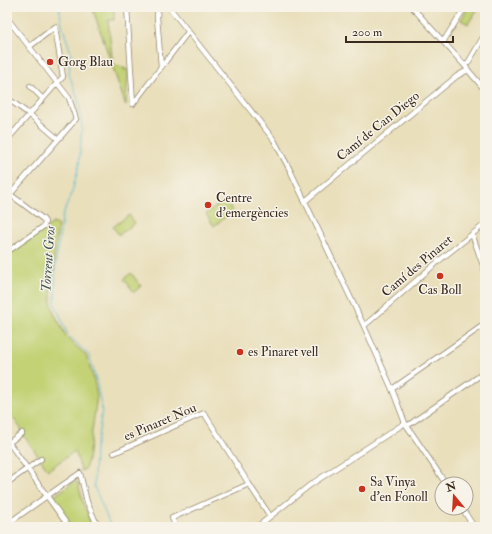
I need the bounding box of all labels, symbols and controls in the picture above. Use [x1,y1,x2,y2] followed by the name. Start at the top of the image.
[346,18,453,44] scale bar
[352,25,383,40] text: 200 m
[58,54,113,70] place label: Gorg Blau
[45,57,55,67] marker: Gorg Blau
[333,88,423,164] street label: Camí de Can Diego
[216,190,289,221] place label: Centre d'emergències
[203,200,213,210] marker: Centre d'emergències
[37,224,59,293] water label: Torrent Gros
[378,232,456,300] street label: Camí des Pinaret
[435,271,445,281] marker: Cas Boll
[418,282,462,298] place label: Cas Boll
[248,344,319,360] place label: es Pinaret vell
[235,347,245,357] marker: es Pinaret vell
[121,399,199,444] street label: es Pinaret Nou
[370,474,429,505] place label: Sa Vinya d'en Fonoll
[434,476,474,516] north arrow
[443,479,459,495] text: N
[357,484,367,494] marker: Sa Vinya d'en Fonoll

